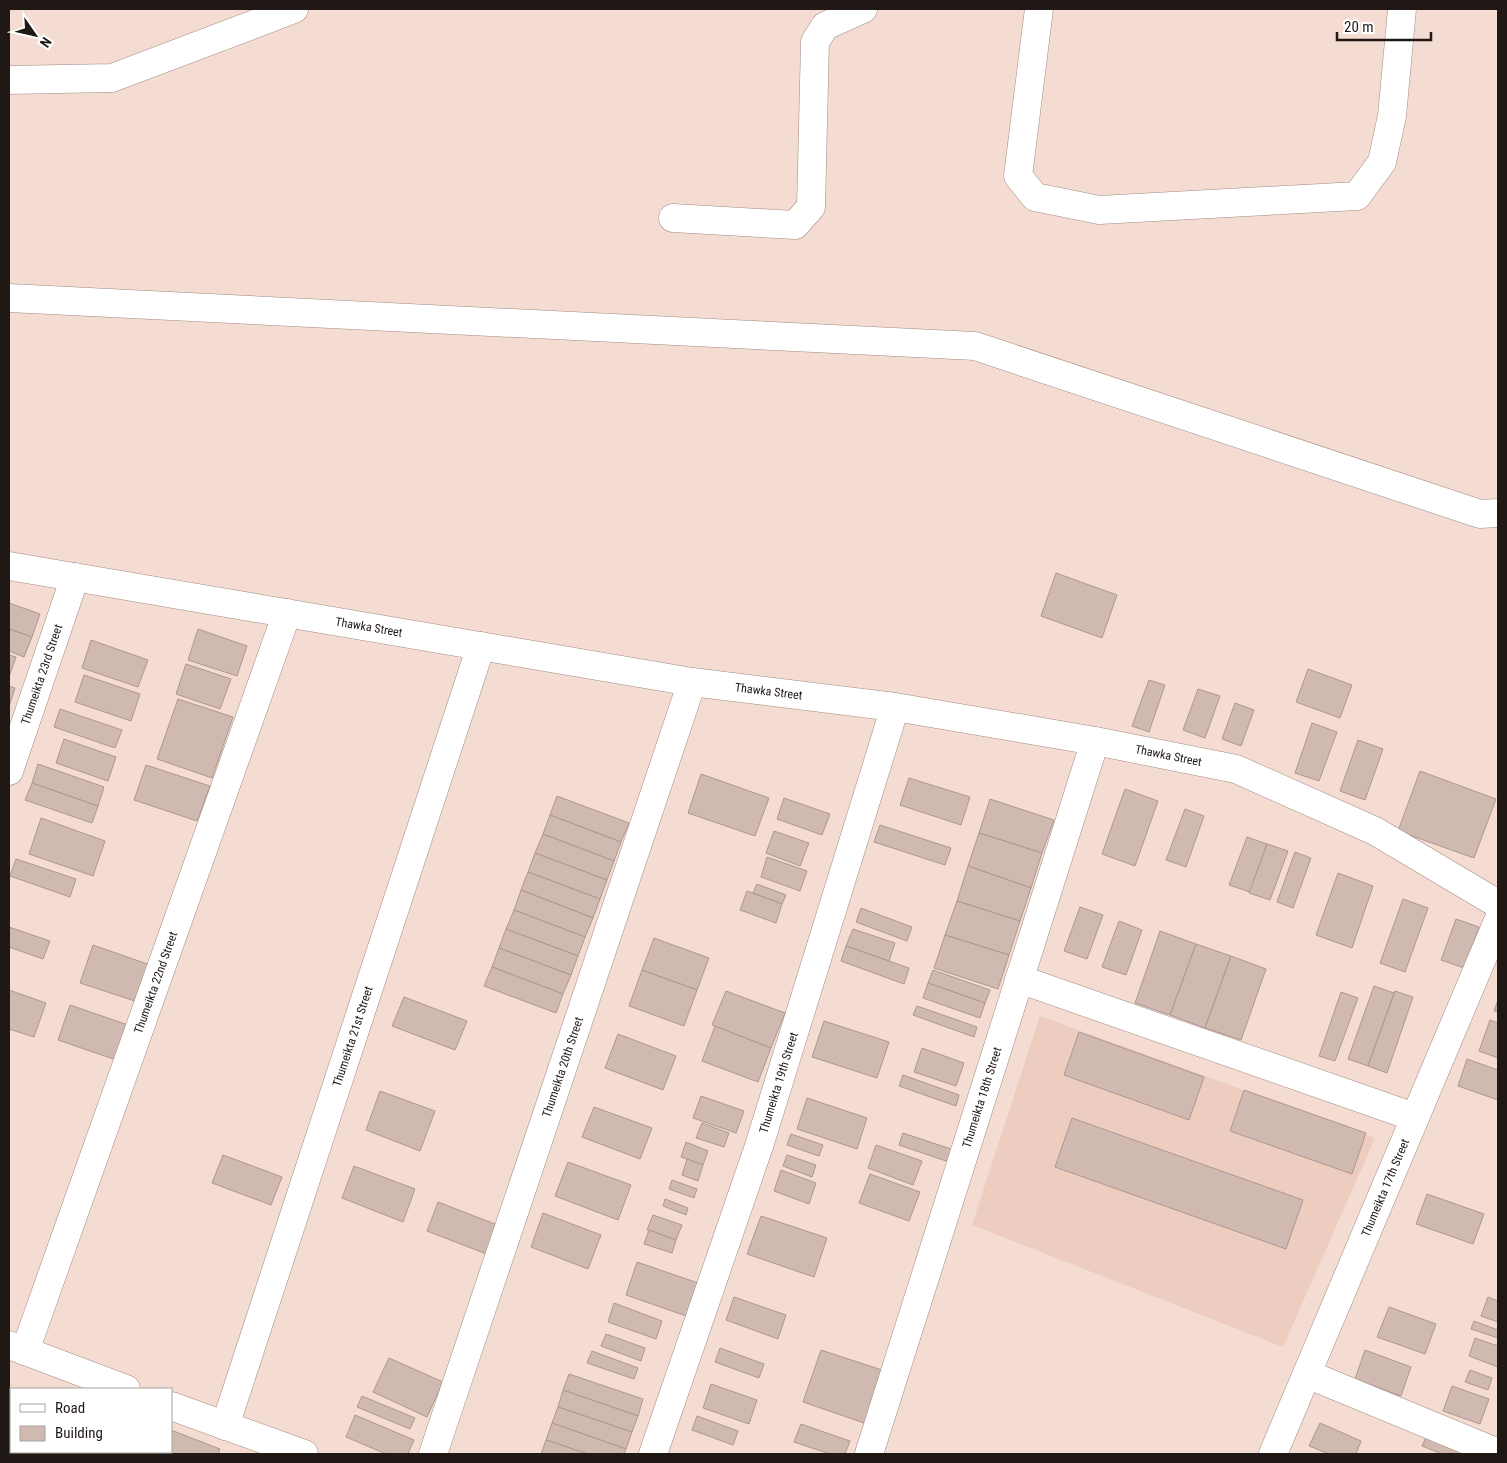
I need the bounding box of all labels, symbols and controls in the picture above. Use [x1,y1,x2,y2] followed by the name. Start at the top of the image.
[10,10,60,60] north arrow
[1337,10,1431,42] scale bar
[1344,18,1374,36] text: 20 m
[37,34,55,50] text: N
[334,615,404,640] street label: Thawka Street
[18,622,66,726] street label: Thumeikta 23rd Street
[734,680,804,703] street label: Thawka Street
[1134,742,1203,769] street label: Thawka Street
[131,929,181,1035] street label: Thumeikta 22nd Street
[330,984,376,1088] street label: Thumeikta 21st Street
[539,1015,586,1119] street label: Thumeikta 20th Street
[756,1030,801,1135] street label: Thumeikta 19th Street
[959,1045,1005,1150] street label: Thumeikta 18th Street
[1359,1136,1412,1239] street label: Thumeikta 17th Street
[10,1388,172,1453] legend
[55,1399,85,1417] text: Road
[55,1424,103,1442] text: Building

